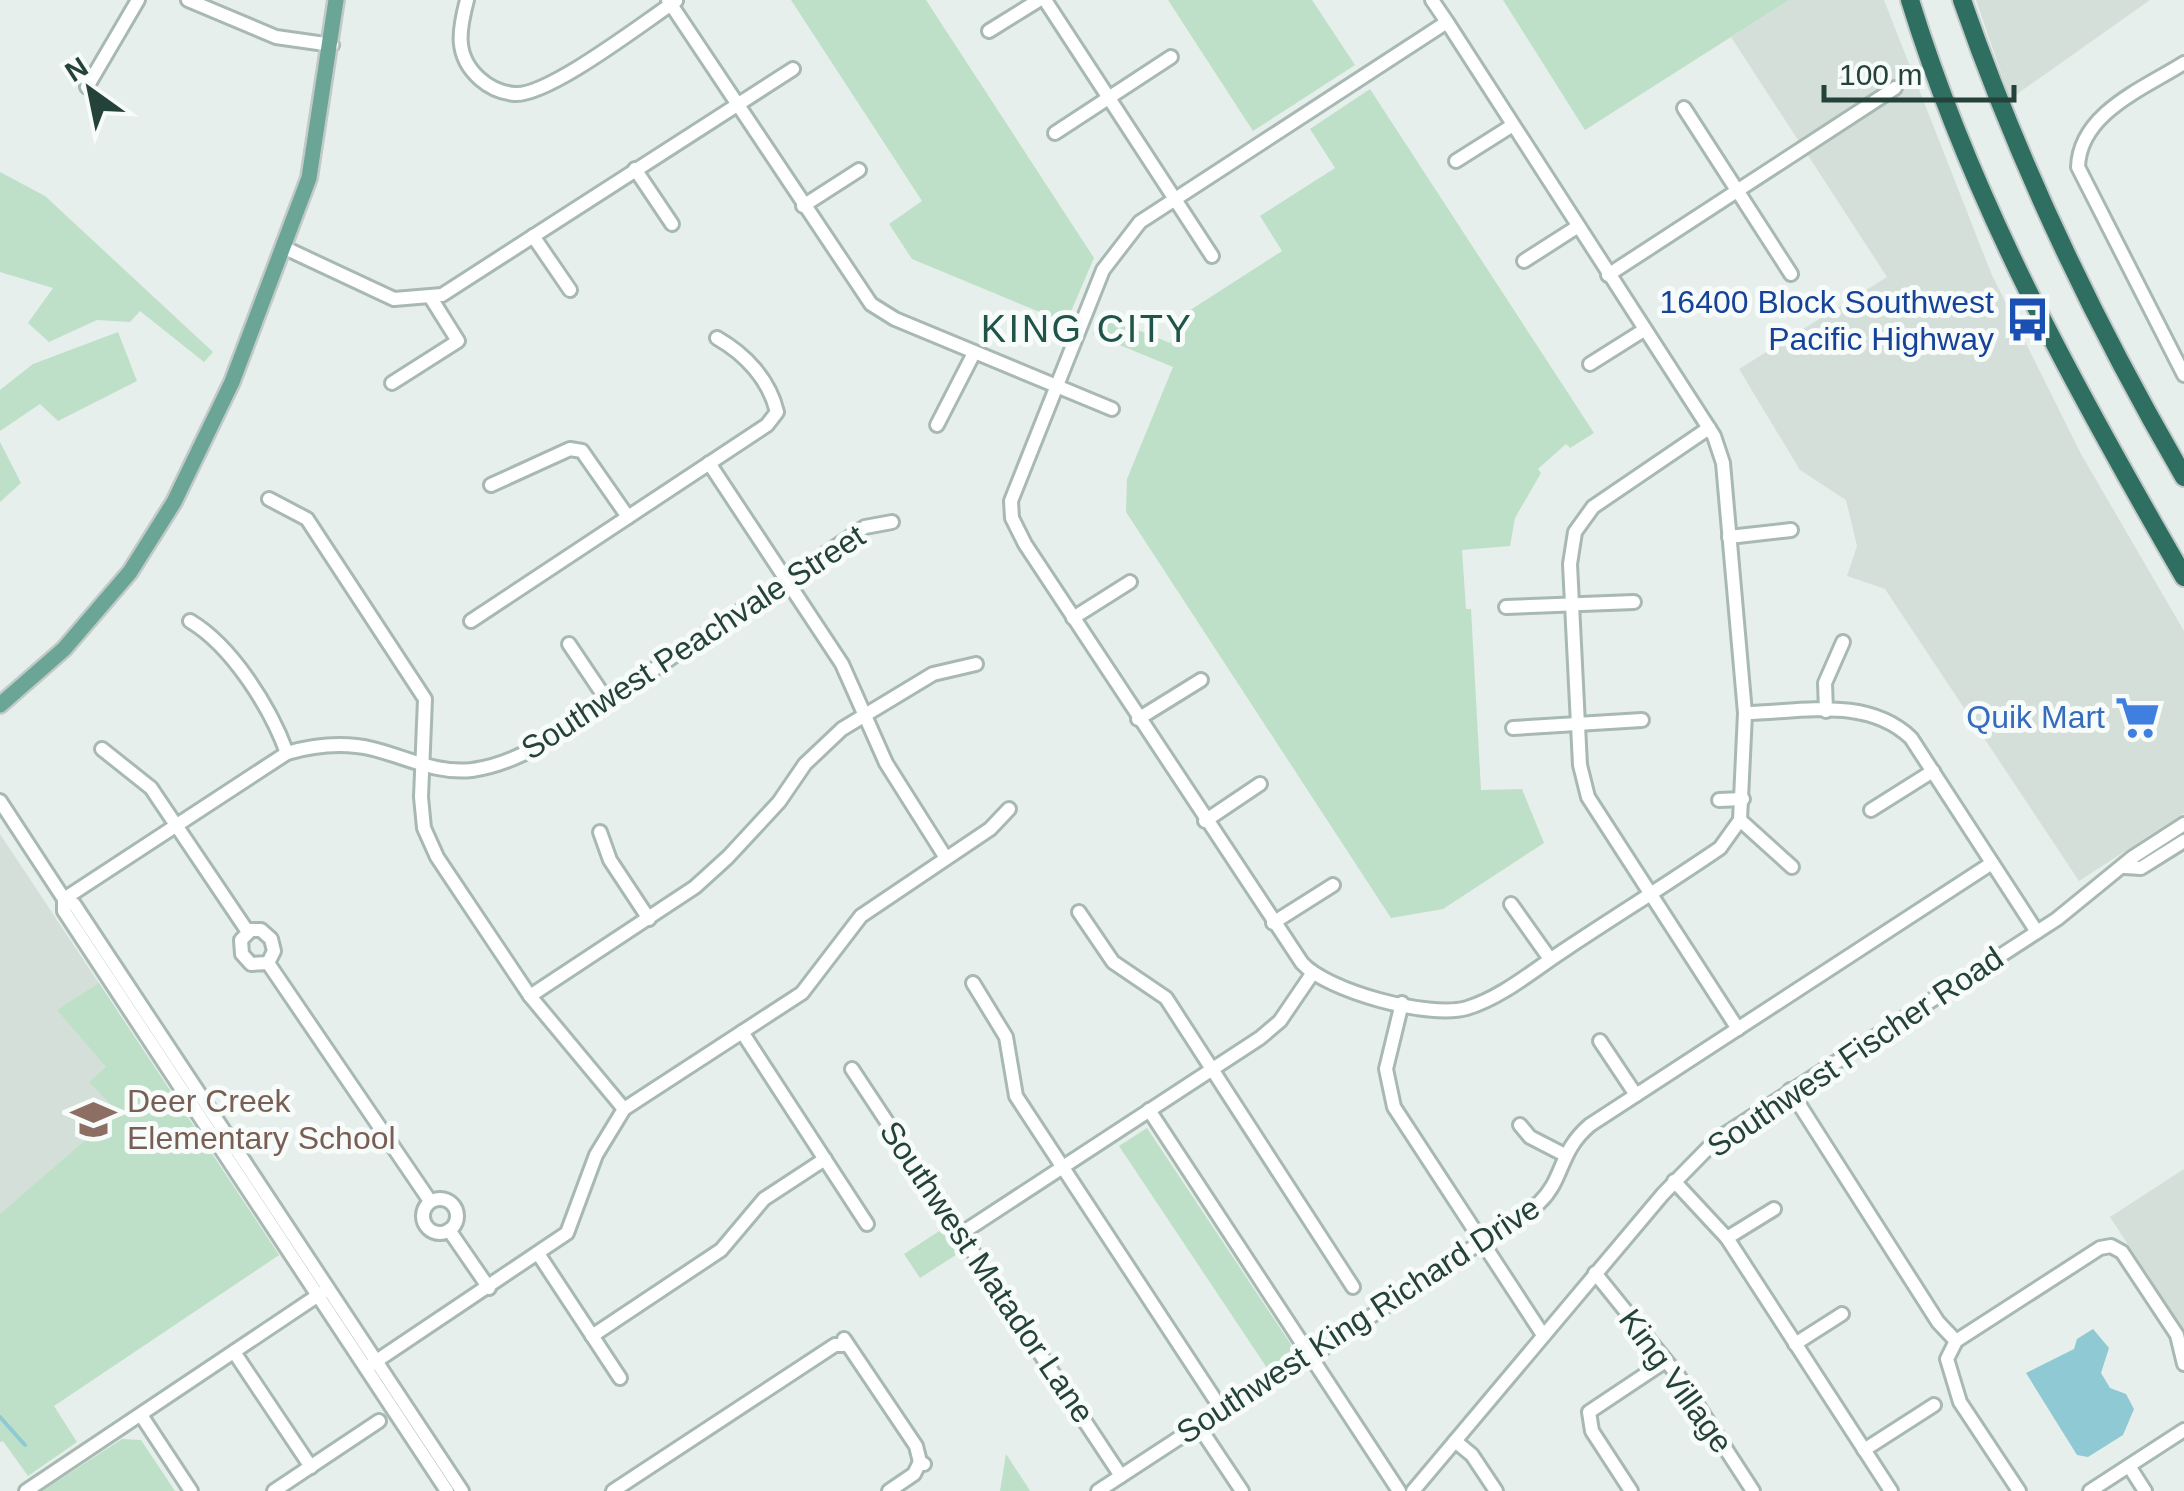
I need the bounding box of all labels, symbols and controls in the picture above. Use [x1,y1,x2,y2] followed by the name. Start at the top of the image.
[40,40,140,140] north arrow
[1824,40,2014,102] scale bar
[60,51,94,88] text: N
[1839,58,1922,91] text: 100 m
[1660,284,1994,357] place label: 16400 Block Southwest Pacific Highway
[2003,296,2051,344] bus stop icon: 16400 Block Southwest Pacific Highway
[981,308,1193,350] district label: KING CITY
[515,517,871,767] street label: Southwest Peachvale Street
[2114,693,2162,741] supermarket icon: Quik Mart
[1966,699,2105,735] place label: Quik Mart
[1700,940,2010,1164] street label: Southwest Fischer Road
[127,1083,396,1156] place label: Deer Creek Elementary School
[70,1095,118,1143] school or university icon: Deer Creek Elementary School
[873,1114,1101,1430] street label: Southwest Matador Lane
[1170,1189,1546,1451] street label: Southwest King Richard Drive
[1612,1302,1740,1460] street label: King Village

